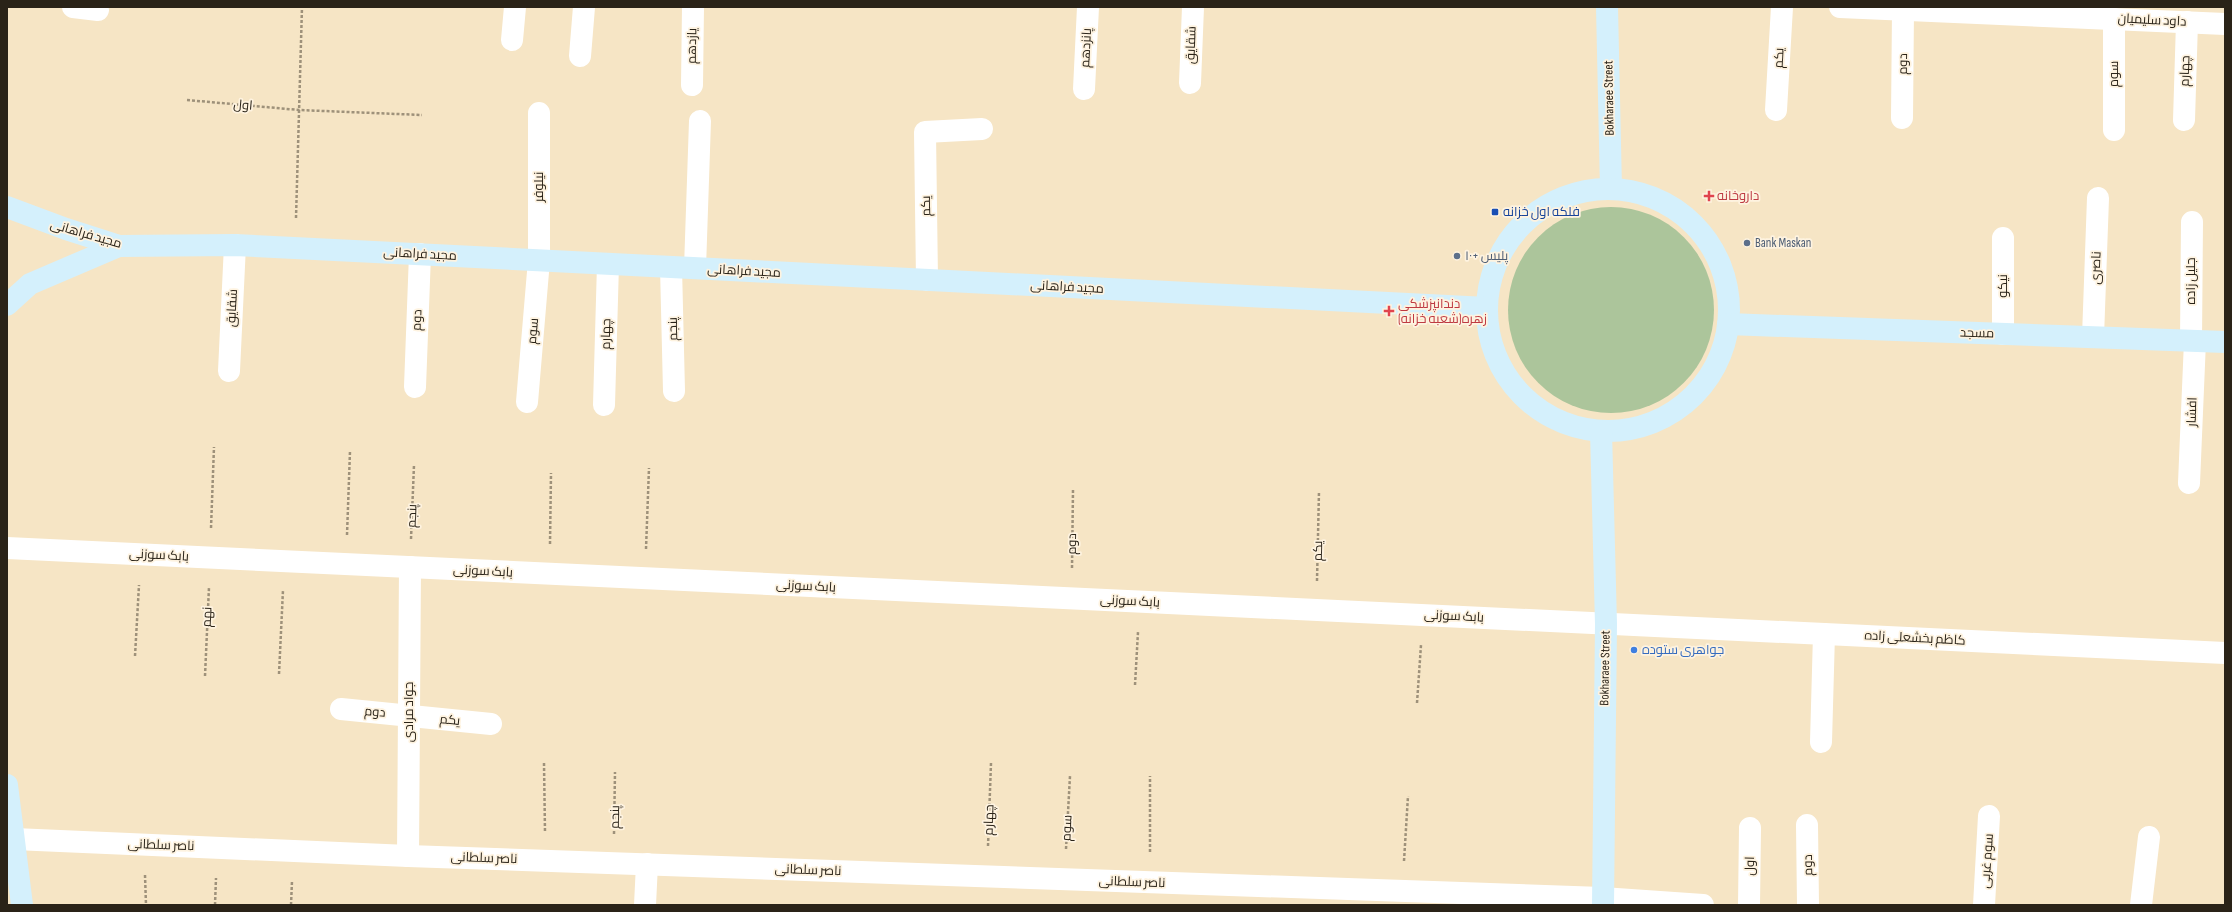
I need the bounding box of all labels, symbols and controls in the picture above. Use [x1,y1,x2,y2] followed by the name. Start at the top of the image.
[2117,10,2187,30] street label: داود سلیمیان
[1182,26,1200,64] street label: شقایق
[684,27,701,64] street label: یازدهم
[1077,27,1096,68] street label: پانزدهم
[1770,47,1789,69] street label: یکم
[1895,53,1912,75] street label: دوم
[2176,55,2195,87] street label: چهارم
[1600,60,1618,136] street label: Bokharaee Street
[2106,61,2123,87] street label: سوم
[233,96,253,114] street label: اول
[531,172,547,203] street label: نیلوفر
[1717,188,1759,204] place label: داروخانه
[1704,191,1714,201] marker: داروخانه
[918,195,935,216] street label: یکم
[1503,204,1580,220] place label: فلکه اول خزانه
[1490,207,1500,217] marker: فلکه اول خزانه
[48,216,124,252] street label: مجید فراهانی
[1755,235,1811,251] place label: Bank Maskan
[1742,238,1752,248] marker: Bank Maskan
[383,244,457,264] street label: مجید فراهانی
[1465,248,1509,265] place label: پلیس +۱۰
[1452,251,1462,261] marker: پلیس +۱۰
[2087,251,2105,285] street label: ناصری
[2183,258,2199,304] street label: جلیل زاده
[707,261,781,281] street label: مجید فراهانی
[1995,274,2011,298] street label: نیکو
[1030,277,1104,297] street label: مجید فراهانی
[223,289,241,327] street label: شقایق
[1398,296,1487,327] place label: دندانپزشکی زهره(شعبه خزانه)
[1383,305,1395,317] marker: دندانپزشکی زهره(شعبه خزانه)
[409,309,426,331] street label: دوم
[665,316,682,341] street label: پنجم
[524,317,543,345] street label: سوم
[598,318,615,350] street label: چهارم
[1960,324,1994,342] street label: مسجد
[2183,397,2201,428] street label: افشار
[404,503,421,528] street label: پنجم
[1064,533,1081,555] street label: دوم
[1310,540,1327,561] street label: یکم
[129,545,189,565] street label: بابک سوزنی
[453,561,513,581] street label: بابک سوزنی
[776,576,836,596] street label: بابک سوزنی
[1100,591,1160,611] street label: بابک سوزنی
[198,606,217,628] street label: نهم
[1424,606,1484,626] street label: بابک سوزنی
[1864,627,1966,650] street label: کاظم بخشعلی زاده
[1596,630,1614,706] street label: Bokharaee Street
[1642,642,1724,658] place label: جواهری ستوده
[1629,645,1639,655] marker: جواهری ستوده
[401,682,417,742] street label: جواد مرادی
[363,703,386,722] street label: دوم
[439,711,462,730] street label: یکم
[607,804,624,829] street label: پنجم
[980,804,999,836] street label: چهارم
[1058,814,1077,842] street label: سوم
[1977,833,1998,889] street label: سوم غربی
[127,836,195,854] street label: ناصر سلطانی
[450,849,518,867] street label: ناصر سلطانی
[1800,854,1817,876] street label: دوم
[1742,856,1758,876] street label: اول
[774,861,842,879] street label: ناصر سلطانی
[1098,873,1166,891] street label: ناصر سلطانی

